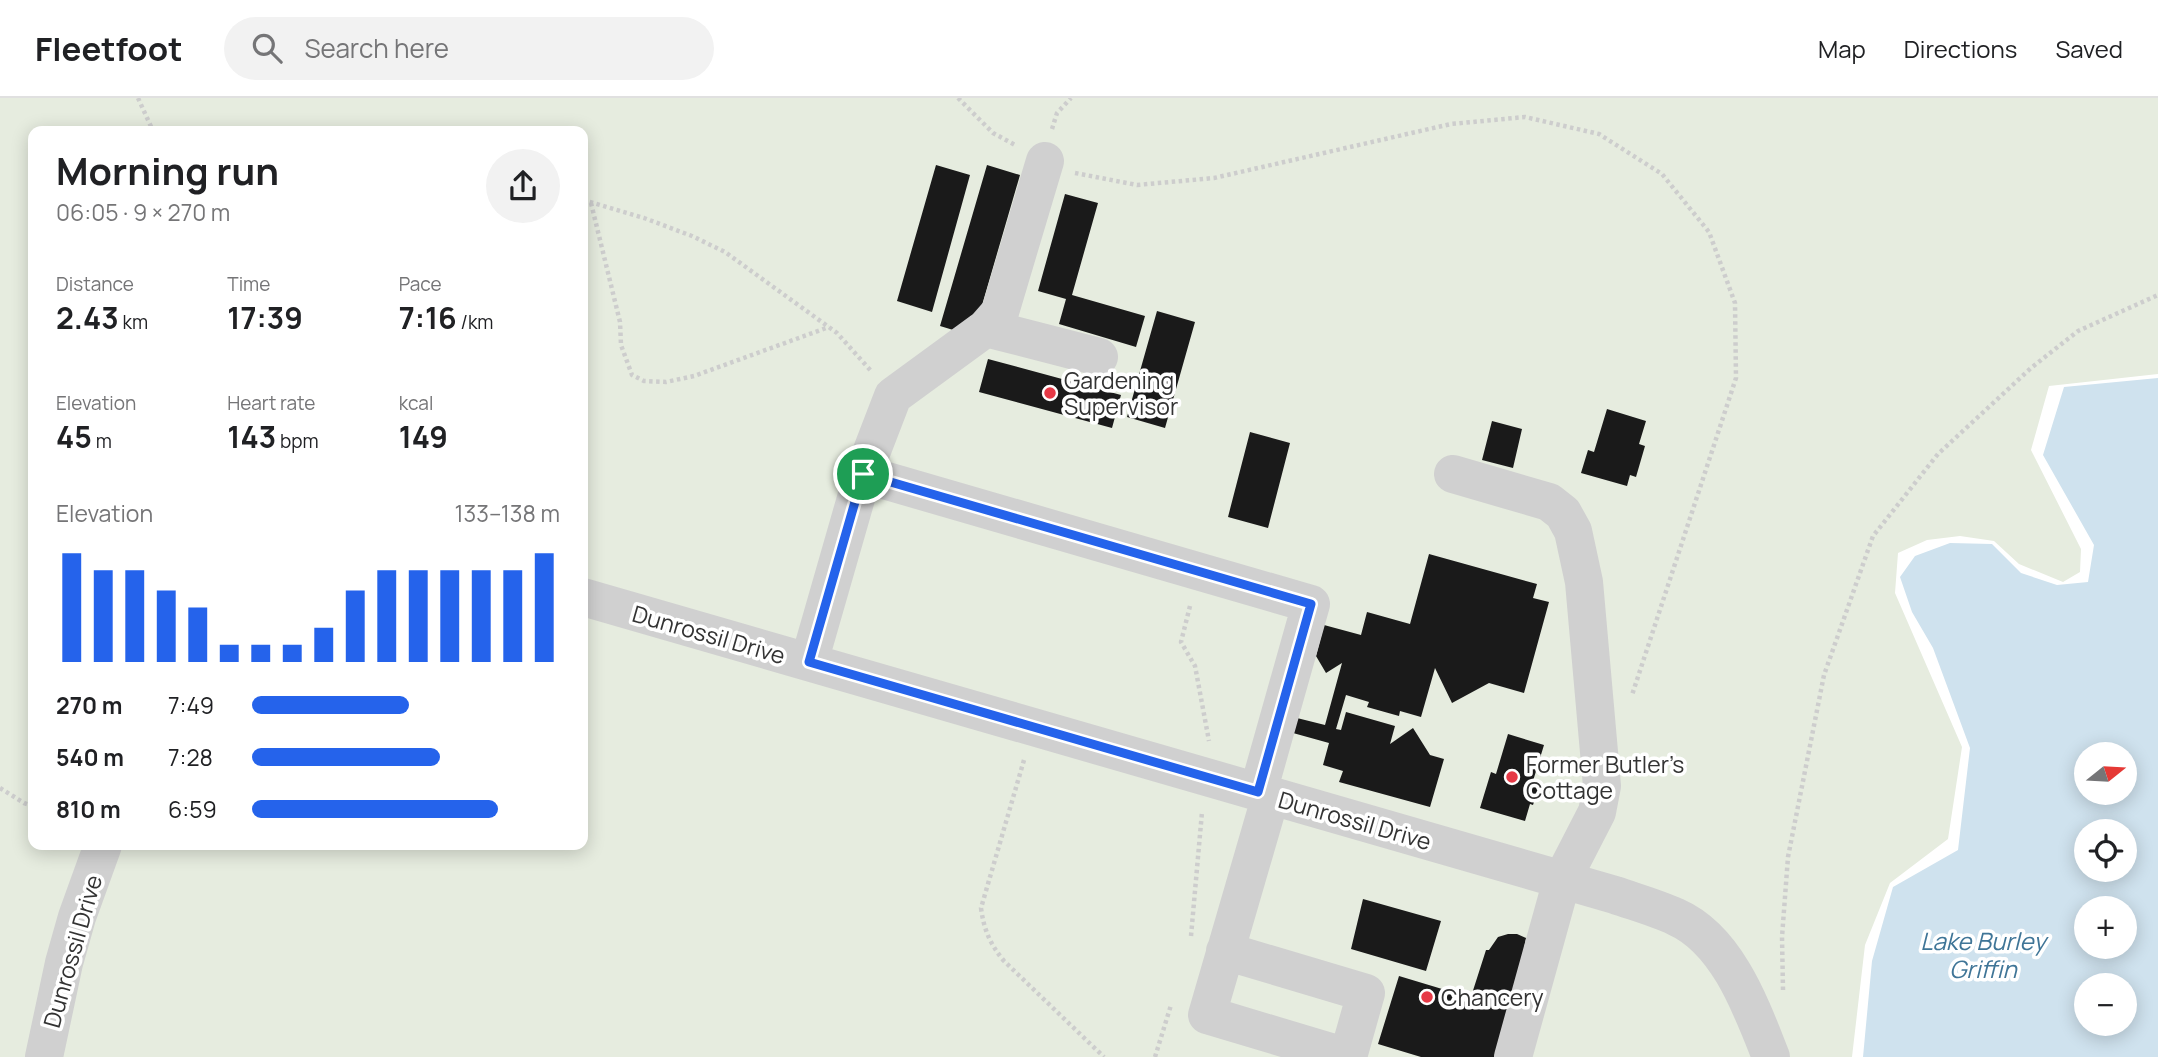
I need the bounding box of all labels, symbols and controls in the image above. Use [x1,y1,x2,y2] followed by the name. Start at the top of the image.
[224,17,714,80] search box
[35,26,182,71] text: Fleetfoot
[248,29,286,67] icon: search
[304,30,449,66] text: Search here
[1818,32,1866,65] text: Map
[1904,32,2017,65] text: Directions
[2055,32,2123,65] text: Saved
[56,144,279,196] text: Morning run
[486,149,560,223] button: share
[56,196,230,228] text: 06:05 · 9 × 270 m
[56,271,134,297] text: Distance
[227,271,270,297] text: Time
[399,271,442,297] text: Pace
[56,297,119,338] text: 2.43
[227,297,303,338] text: 17:39
[399,297,457,338] text: 7:16
[119,309,148,335] text: km
[457,309,493,335] text: /km
[1064,364,1178,422] place label: Gardening Supervisor
[1042,385,1058,401] marker: Gardening Supervisor
[56,390,136,416] text: Elevation
[227,390,315,416] text: Heart rate
[399,390,433,416] text: kcal
[56,416,92,457] text: 45
[227,416,276,457] text: 143
[399,416,448,457] text: 149
[92,428,112,454] text: m
[276,428,319,454] text: bpm
[833,444,893,504] pin
[844,455,882,493] icon: arrive
[56,497,153,529] text: Elevation
[454,497,560,529] text: 133–138 m
[629,597,789,671] street label: Dunrossil Drive
[56,689,122,721] text: 270 m
[168,689,214,721] text: 7:49
[56,741,124,773] text: 540 m
[168,741,213,773] text: 7:28
[2074,742,2137,805] north arrow
[2074,742,2137,1036] map controls
[1526,748,1684,806] place label: Former Butler’s Cottage
[1504,769,1520,785] marker: Former Butler’s Cottage
[1275,783,1435,857] street label: Dunrossil Drive
[56,793,121,825] text: 810 m
[168,793,217,825] text: 6:59
[2074,819,2137,882] button: locate
[35,871,109,1031] street label: Dunrossil Drive
[2074,896,2137,959] button: +
[1920,924,2049,985] water label: Lake Burley Griffin
[2074,973,2137,1036] button: −
[1441,981,1544,1013] place label: Chancery
[1419,989,1435,1005] marker: Chancery

